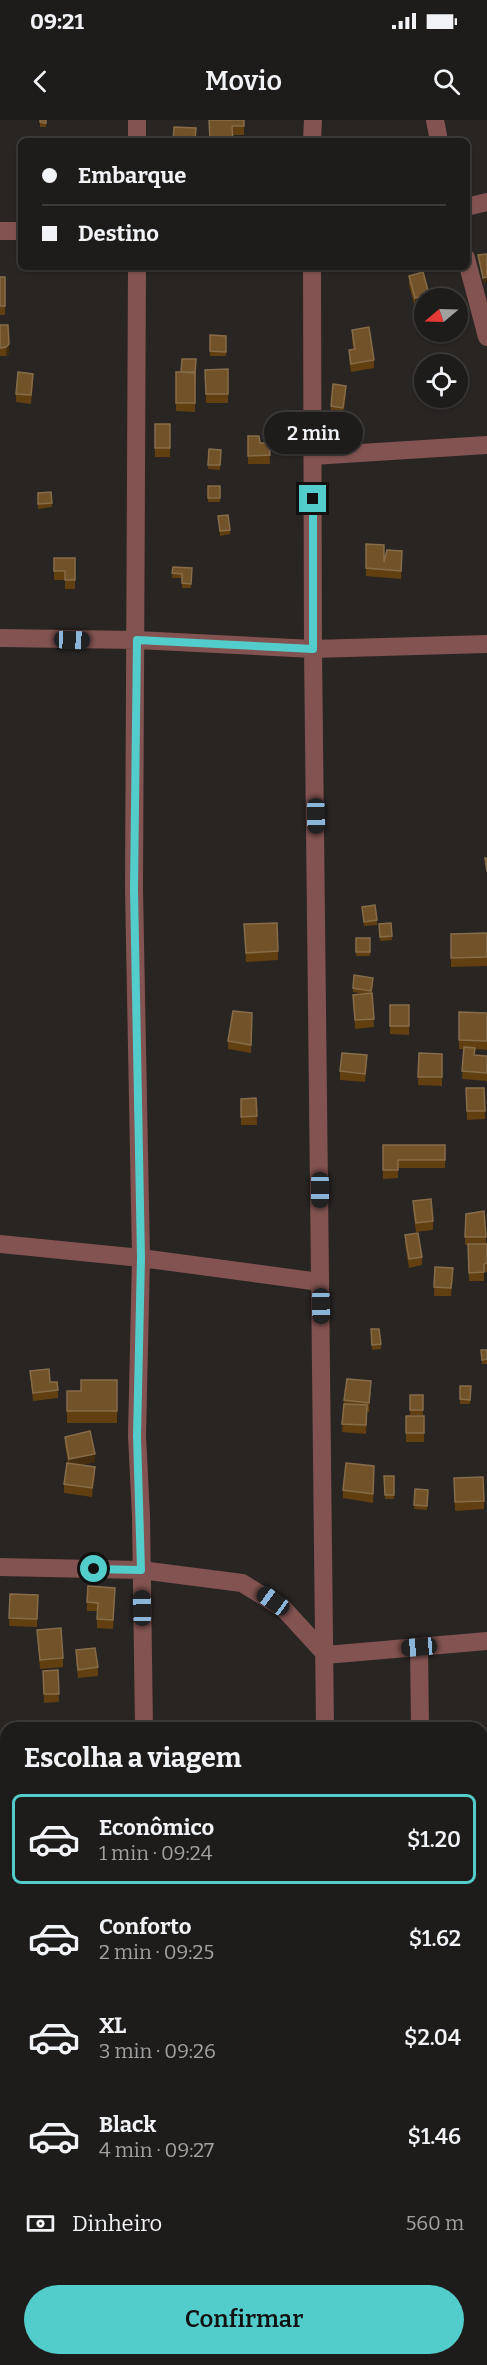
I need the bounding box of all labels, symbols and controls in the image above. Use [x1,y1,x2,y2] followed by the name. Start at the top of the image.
[30,8,84,35] text: 09:21
[24,65,57,98] icon: back
[205,65,282,97] text: Movio
[430,65,463,98] icon: search
[78,162,186,189] text: Embarque
[78,220,159,247] text: Destino
[414,288,468,342] north arrow
[414,288,468,408] map controls
[414,354,468,408] button: locate
[264,412,362,454] callout: 2 min
[287,421,340,445] text: 2 min
[299,485,326,512] route end
[54,630,90,650] car
[307,798,325,834] car
[311,1172,329,1208] car
[312,1288,330,1324] car
[80,1555,107,1582] route start
[253,1583,293,1619] car
[133,1590,151,1626] car
[400,1636,438,1658] car
[24,1742,242,1774] text: Escolha a viagem
[27,1812,81,1866] icon: car
[99,1814,214,1841] text: Econômico
[407,1826,461,1853] text: $1.20
[99,1841,212,1865] text: 1 min · 09:24
[27,1911,81,1965] icon: car
[99,1913,191,1940] text: Conforto
[409,1925,461,1952] text: $1.62
[99,1940,214,1964] text: 2 min · 09:25
[27,2010,81,2064] icon: car
[99,2012,126,2039] text: XL
[404,2024,461,2051] text: $2.04
[99,2039,216,2063] text: 3 min · 09:26
[27,2109,81,2163] icon: car
[99,2111,156,2138] text: Black
[408,2123,461,2150] text: $1.46
[99,2138,214,2162] text: 4 min · 09:27
[24,2207,57,2240] icon: cash
[72,2210,162,2237] text: Dinheiro
[406,2211,464,2235] text: 560 m
[24,2285,464,2354] button: Confirmar

